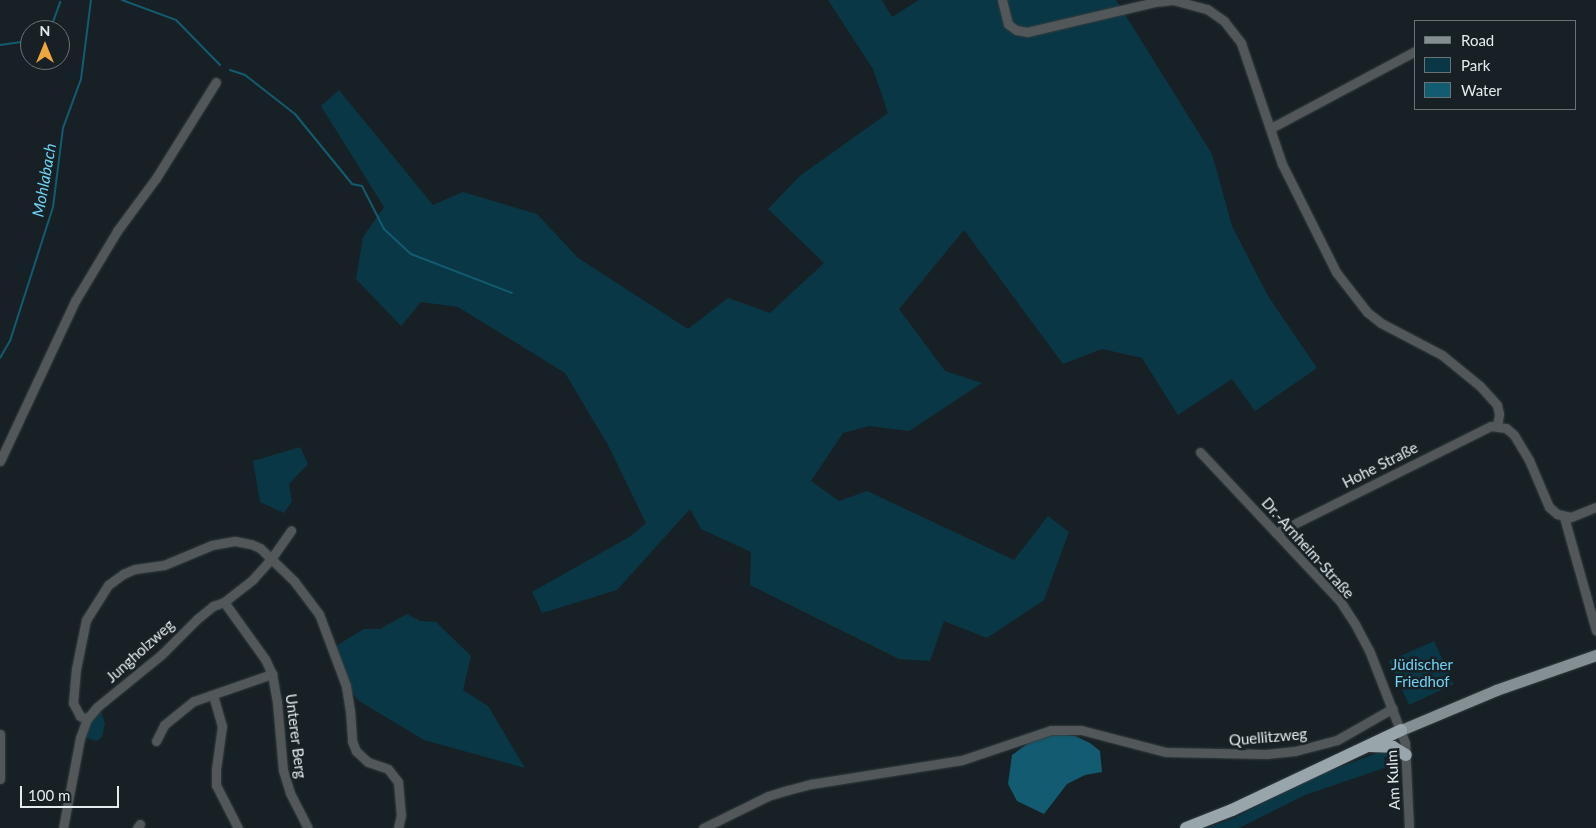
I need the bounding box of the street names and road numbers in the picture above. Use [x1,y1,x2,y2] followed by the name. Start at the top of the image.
[1339,438,1421,492] street label: Hohe Straße
[1258,494,1358,602] street label: Dr.-Arnheim-Straße
[102,616,178,686] street label: Jungholzweg
[282,693,310,779] street label: Unterer Berg
[1228,725,1308,749] street label: Quellitzweg
[1382,750,1404,810] street label: Am Kulm

